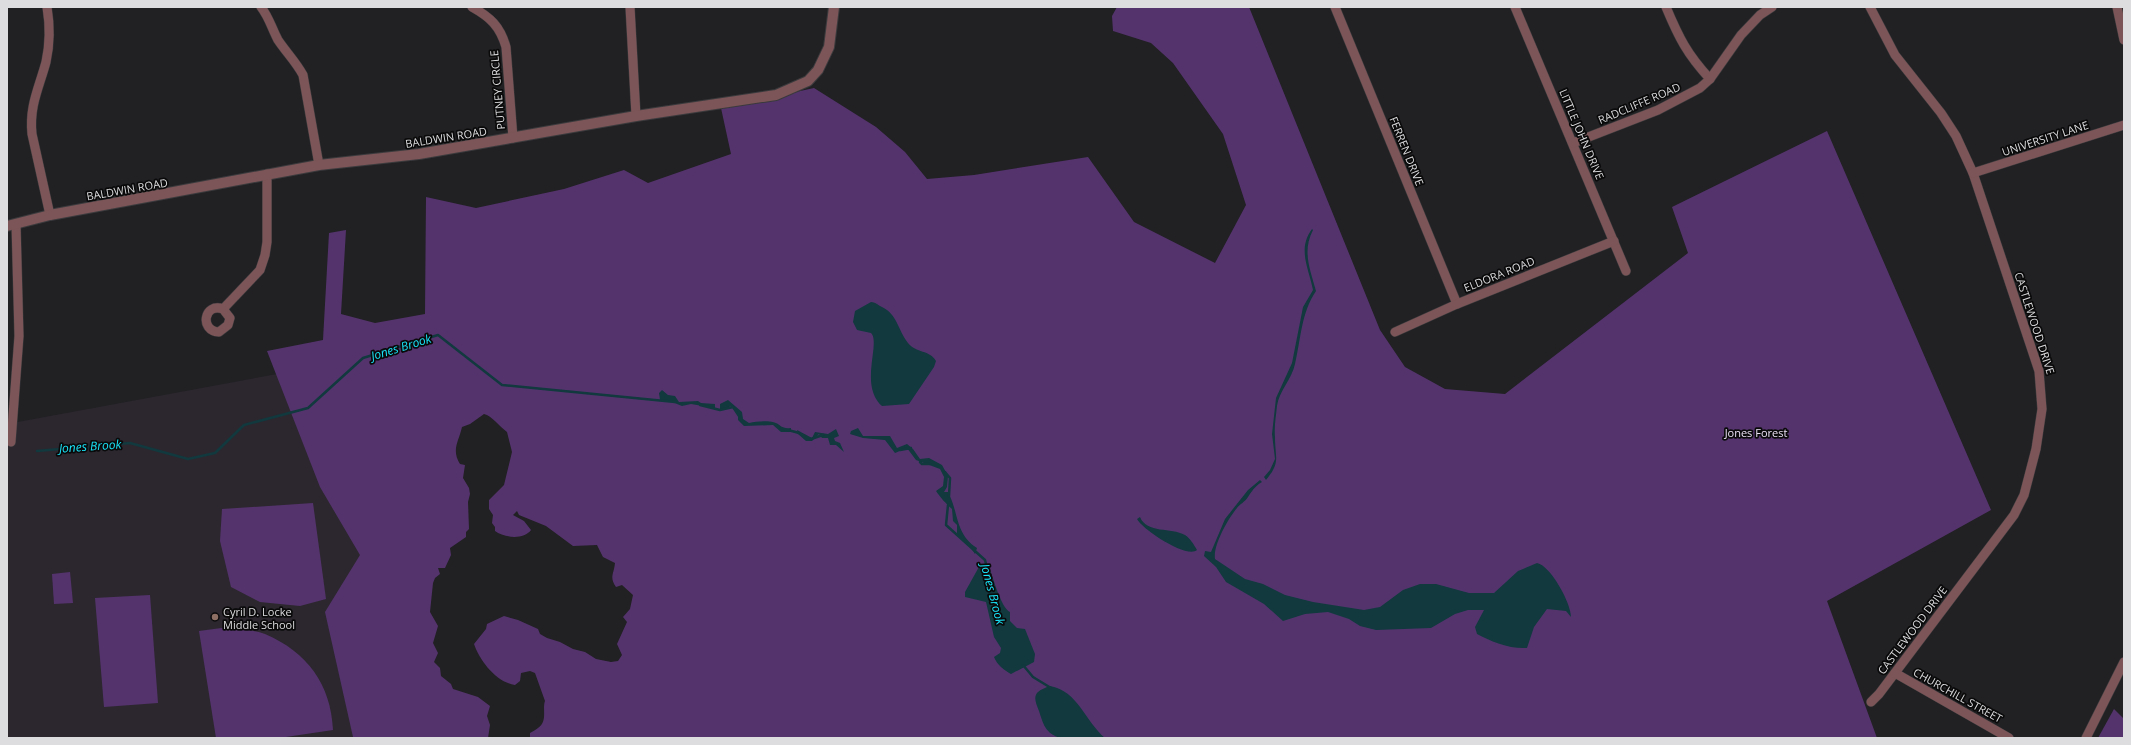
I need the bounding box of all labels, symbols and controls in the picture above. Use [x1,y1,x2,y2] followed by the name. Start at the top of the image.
[486,50,508,130] street label: PUTNEY CIRCLE
[1596,79,1682,127] street label: RADCLIFFE ROAD
[1556,86,1608,182] street label: LITTLE JOHN DRIVE
[1386,114,1428,188] street label: FERREN DRIVE
[2000,117,2090,159] street label: UNIVERSITY LANE
[404,123,488,151] street label: BALDWIN ROAD
[85,174,169,204] street label: BALDWIN ROAD
[1461,253,1537,295] street label: ELDORA ROAD
[2011,270,2059,376] street label: CASTLEWOOD DRIVE
[367,329,434,365] water label: Jones Brook
[1724,425,1787,440] park label: Jones Forest
[56,435,123,457] water label: Jones Brook
[976,560,1010,627] water label: Jones Brook
[1874,583,1950,677] street label: CASTLEWOOD DRIVE
[223,604,295,632] place label: Cyril D. Locke Middle School
[210,612,220,622] marker: Cyril D. Locke Middle School
[1911,664,2005,726] street label: CHURCHILL STREET

